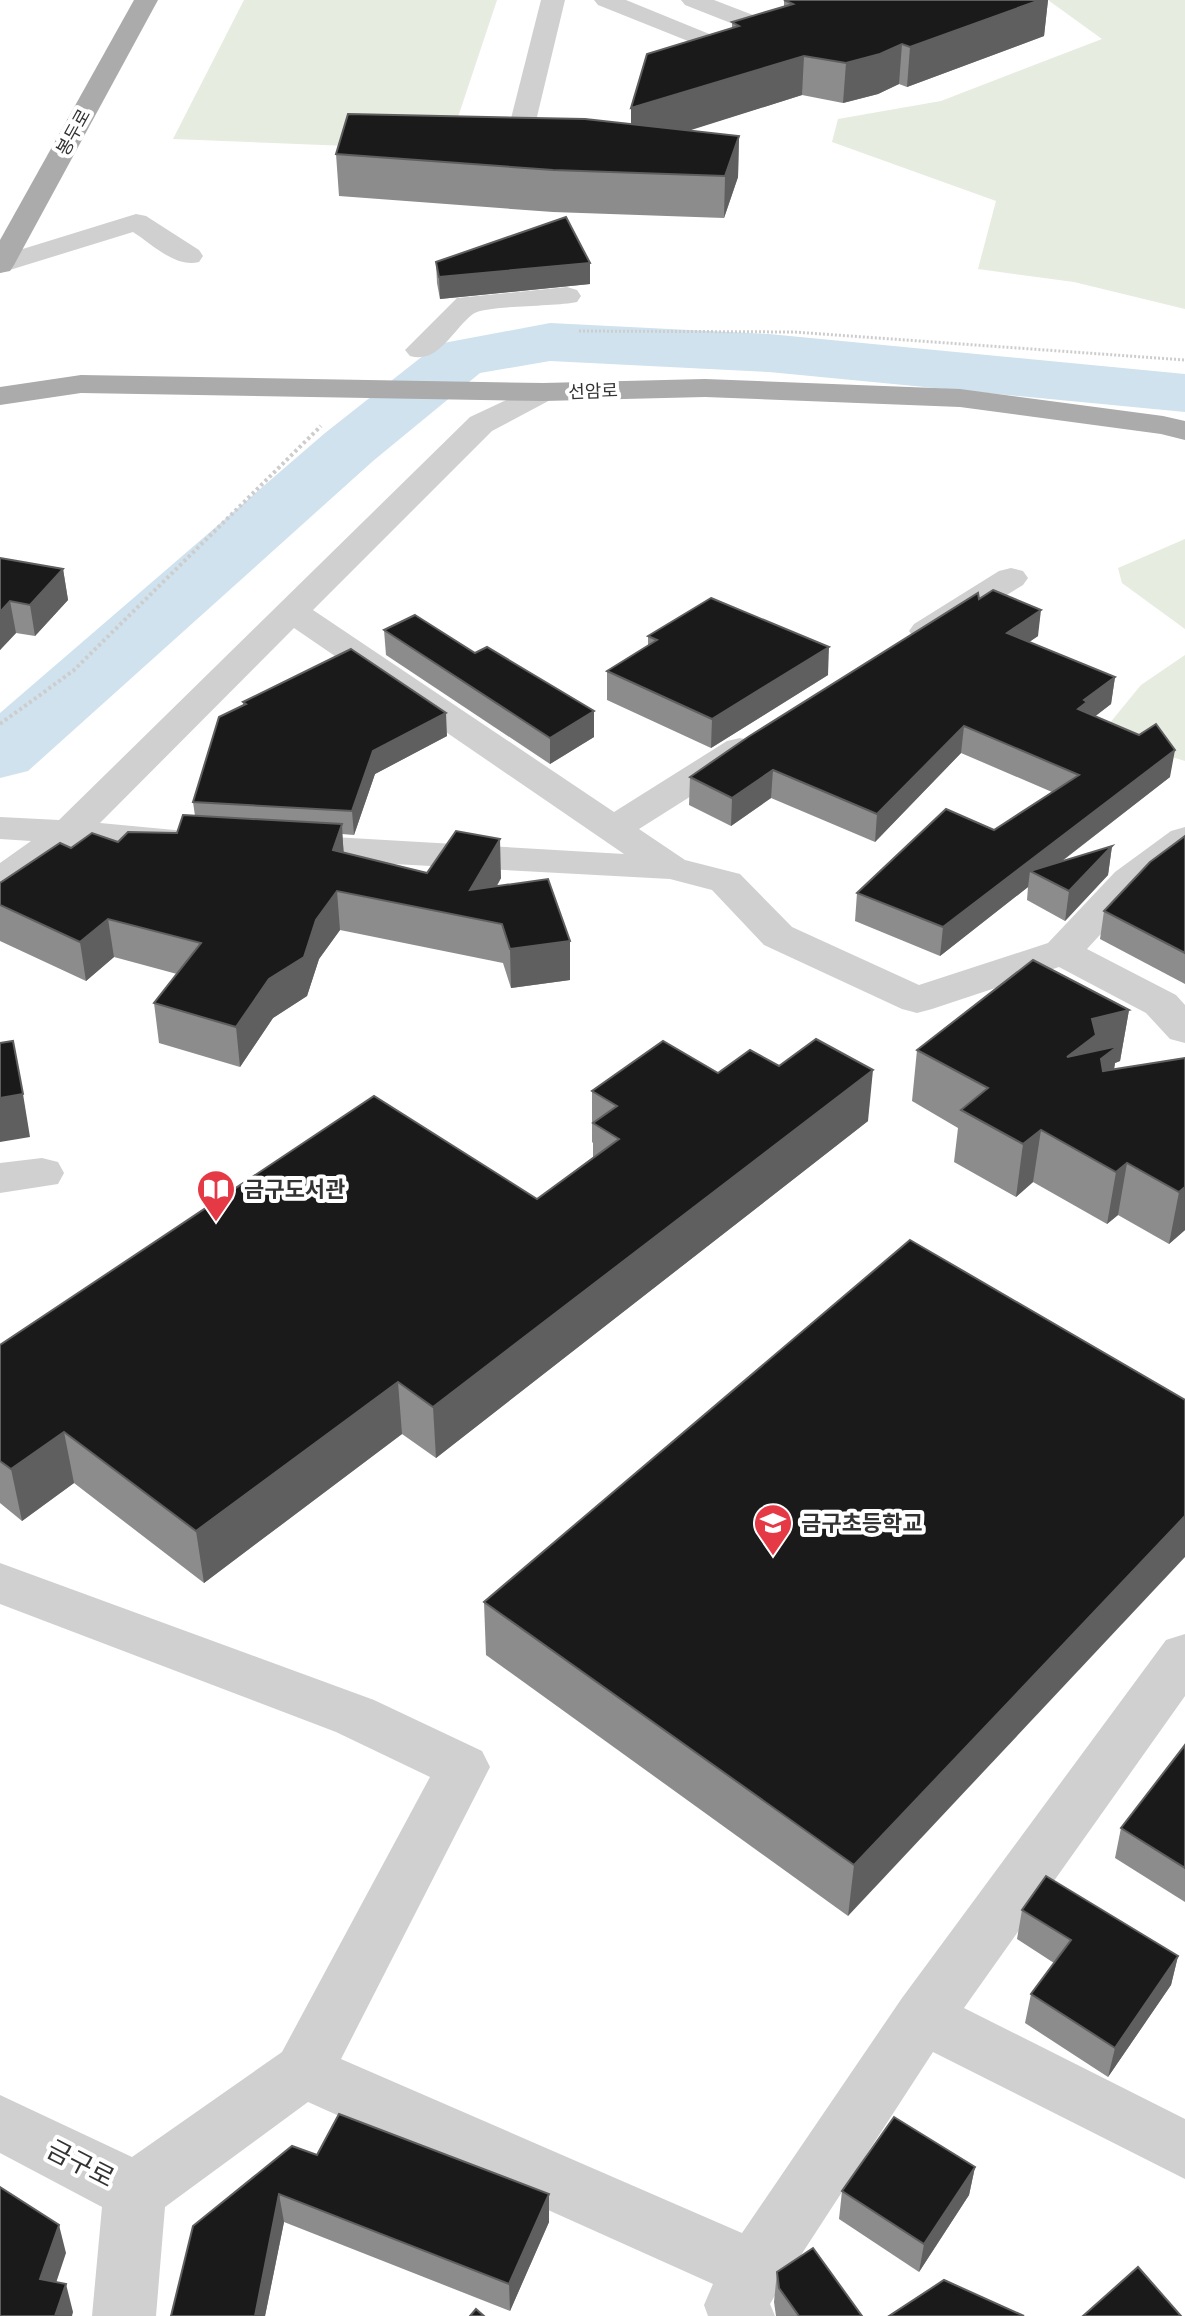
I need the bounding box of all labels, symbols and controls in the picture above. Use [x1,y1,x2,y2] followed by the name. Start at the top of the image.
[49,104,97,160] street label: 봉두로
[568,377,618,405] street label: 선암로
[195,1168,237,1223] library icon: 금구도서관
[244,1172,345,1206] place label: 금구도서관
[752,1502,794,1557] school or university icon: 금구초등학교
[801,1506,922,1540] place label: 금구초등학교
[40,2129,122,2197] street label: 금구로

